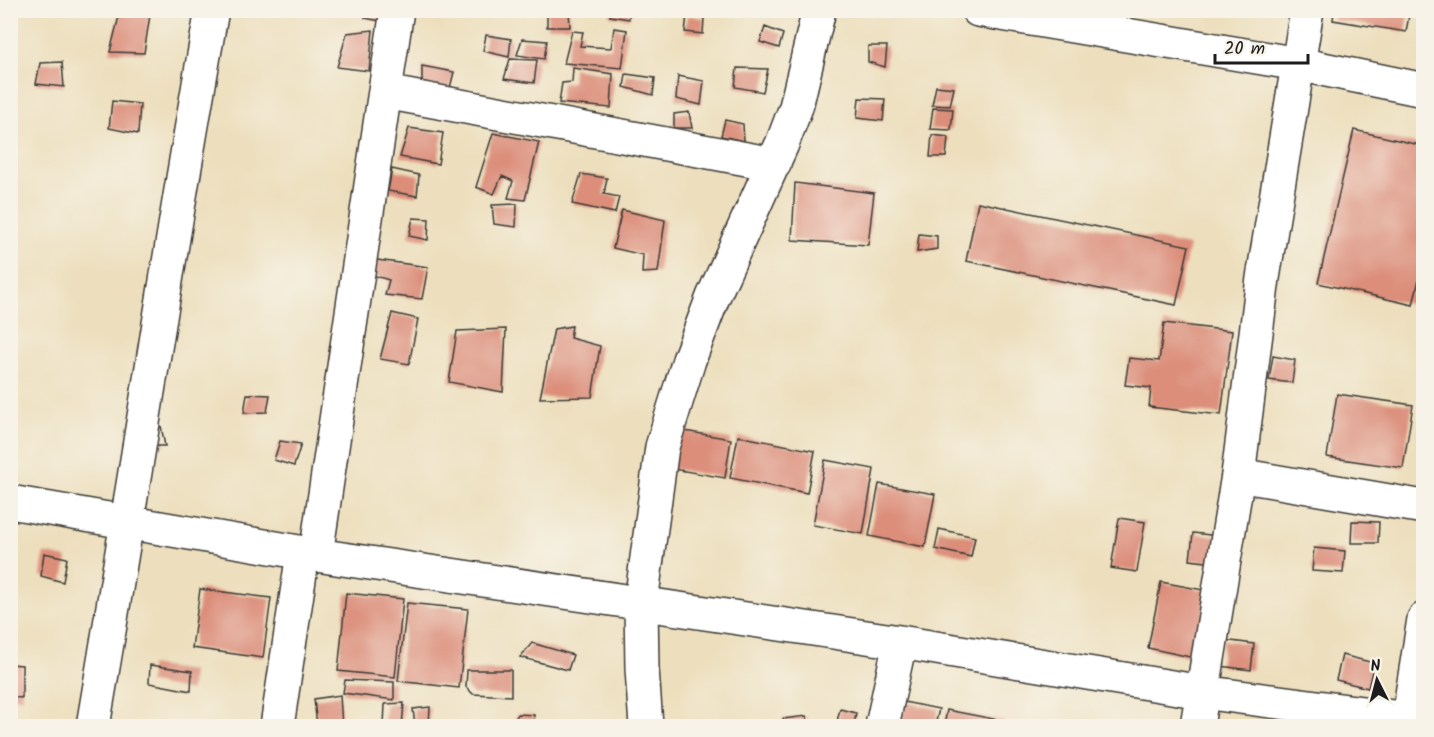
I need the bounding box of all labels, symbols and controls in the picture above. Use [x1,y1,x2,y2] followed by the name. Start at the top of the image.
[1215,27,1308,65] scale bar
[1224,35,1265,64] text: 20 m
[1347,650,1407,710] north arrow
[1369,654,1382,680] text: N

